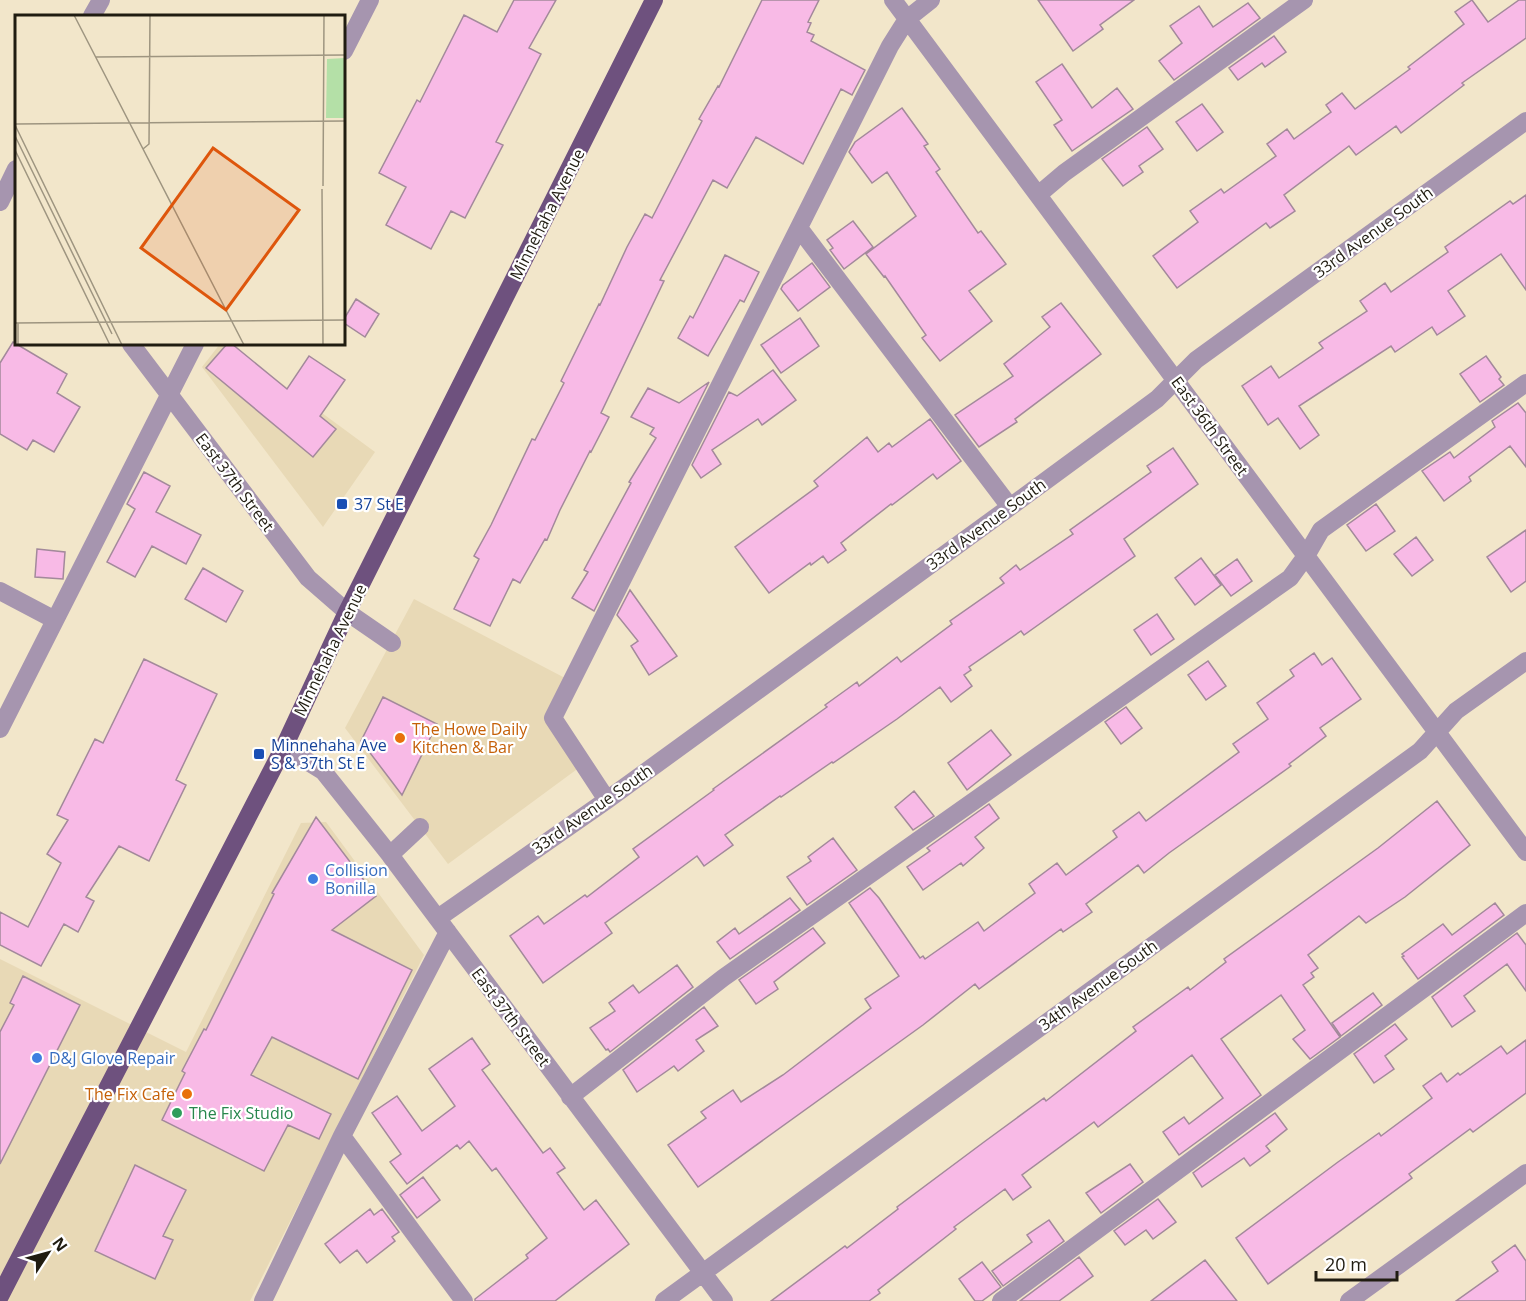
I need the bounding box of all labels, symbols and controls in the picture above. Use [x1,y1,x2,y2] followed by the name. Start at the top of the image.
[15,15,345,345] inset map
[504,145,590,283] street label: Minnehaha Avenue
[1309,181,1437,283] street label: 33rd Avenue South
[1166,372,1254,480] street label: East 36th Street
[191,428,279,536] street label: East 37th Street
[922,473,1050,575] street label: 33rd Avenue South
[354,493,404,515] place label: 37 St E
[335,497,349,511] marker: 37 St E
[288,580,372,720] street label: Minnehaha Avenue
[412,718,528,758] place label: The Howe Daily Kitchen & Bar
[393,731,407,745] marker: The Howe Daily Kitchen & Bar
[271,734,387,774] place label: Minnehaha Ave S & 37th St E
[252,747,266,761] marker: Minnehaha Ave S & 37th St E
[527,759,657,859] street label: 33rd Avenue South
[325,859,388,899] place label: Collision Bonilla
[306,872,320,886] marker: Collision Bonilla
[1034,934,1162,1036] street label: 34th Avenue South
[467,963,555,1071] street label: East 37th Street
[49,1047,176,1069] place label: D&J Glove Repair
[30,1051,44,1065] marker: D&J Glove Repair
[85,1083,175,1105] place label: The Fix Cafe
[180,1087,194,1101] marker: The Fix Cafe
[189,1102,293,1124] place label: The Fix Studio
[170,1106,184,1120] marker: The Fix Studio
[18,1223,78,1283] north arrow
[47,1232,73,1256] text: N
[1316,1244,1397,1282] scale bar
[1325,1252,1367,1276] text: 20 m

